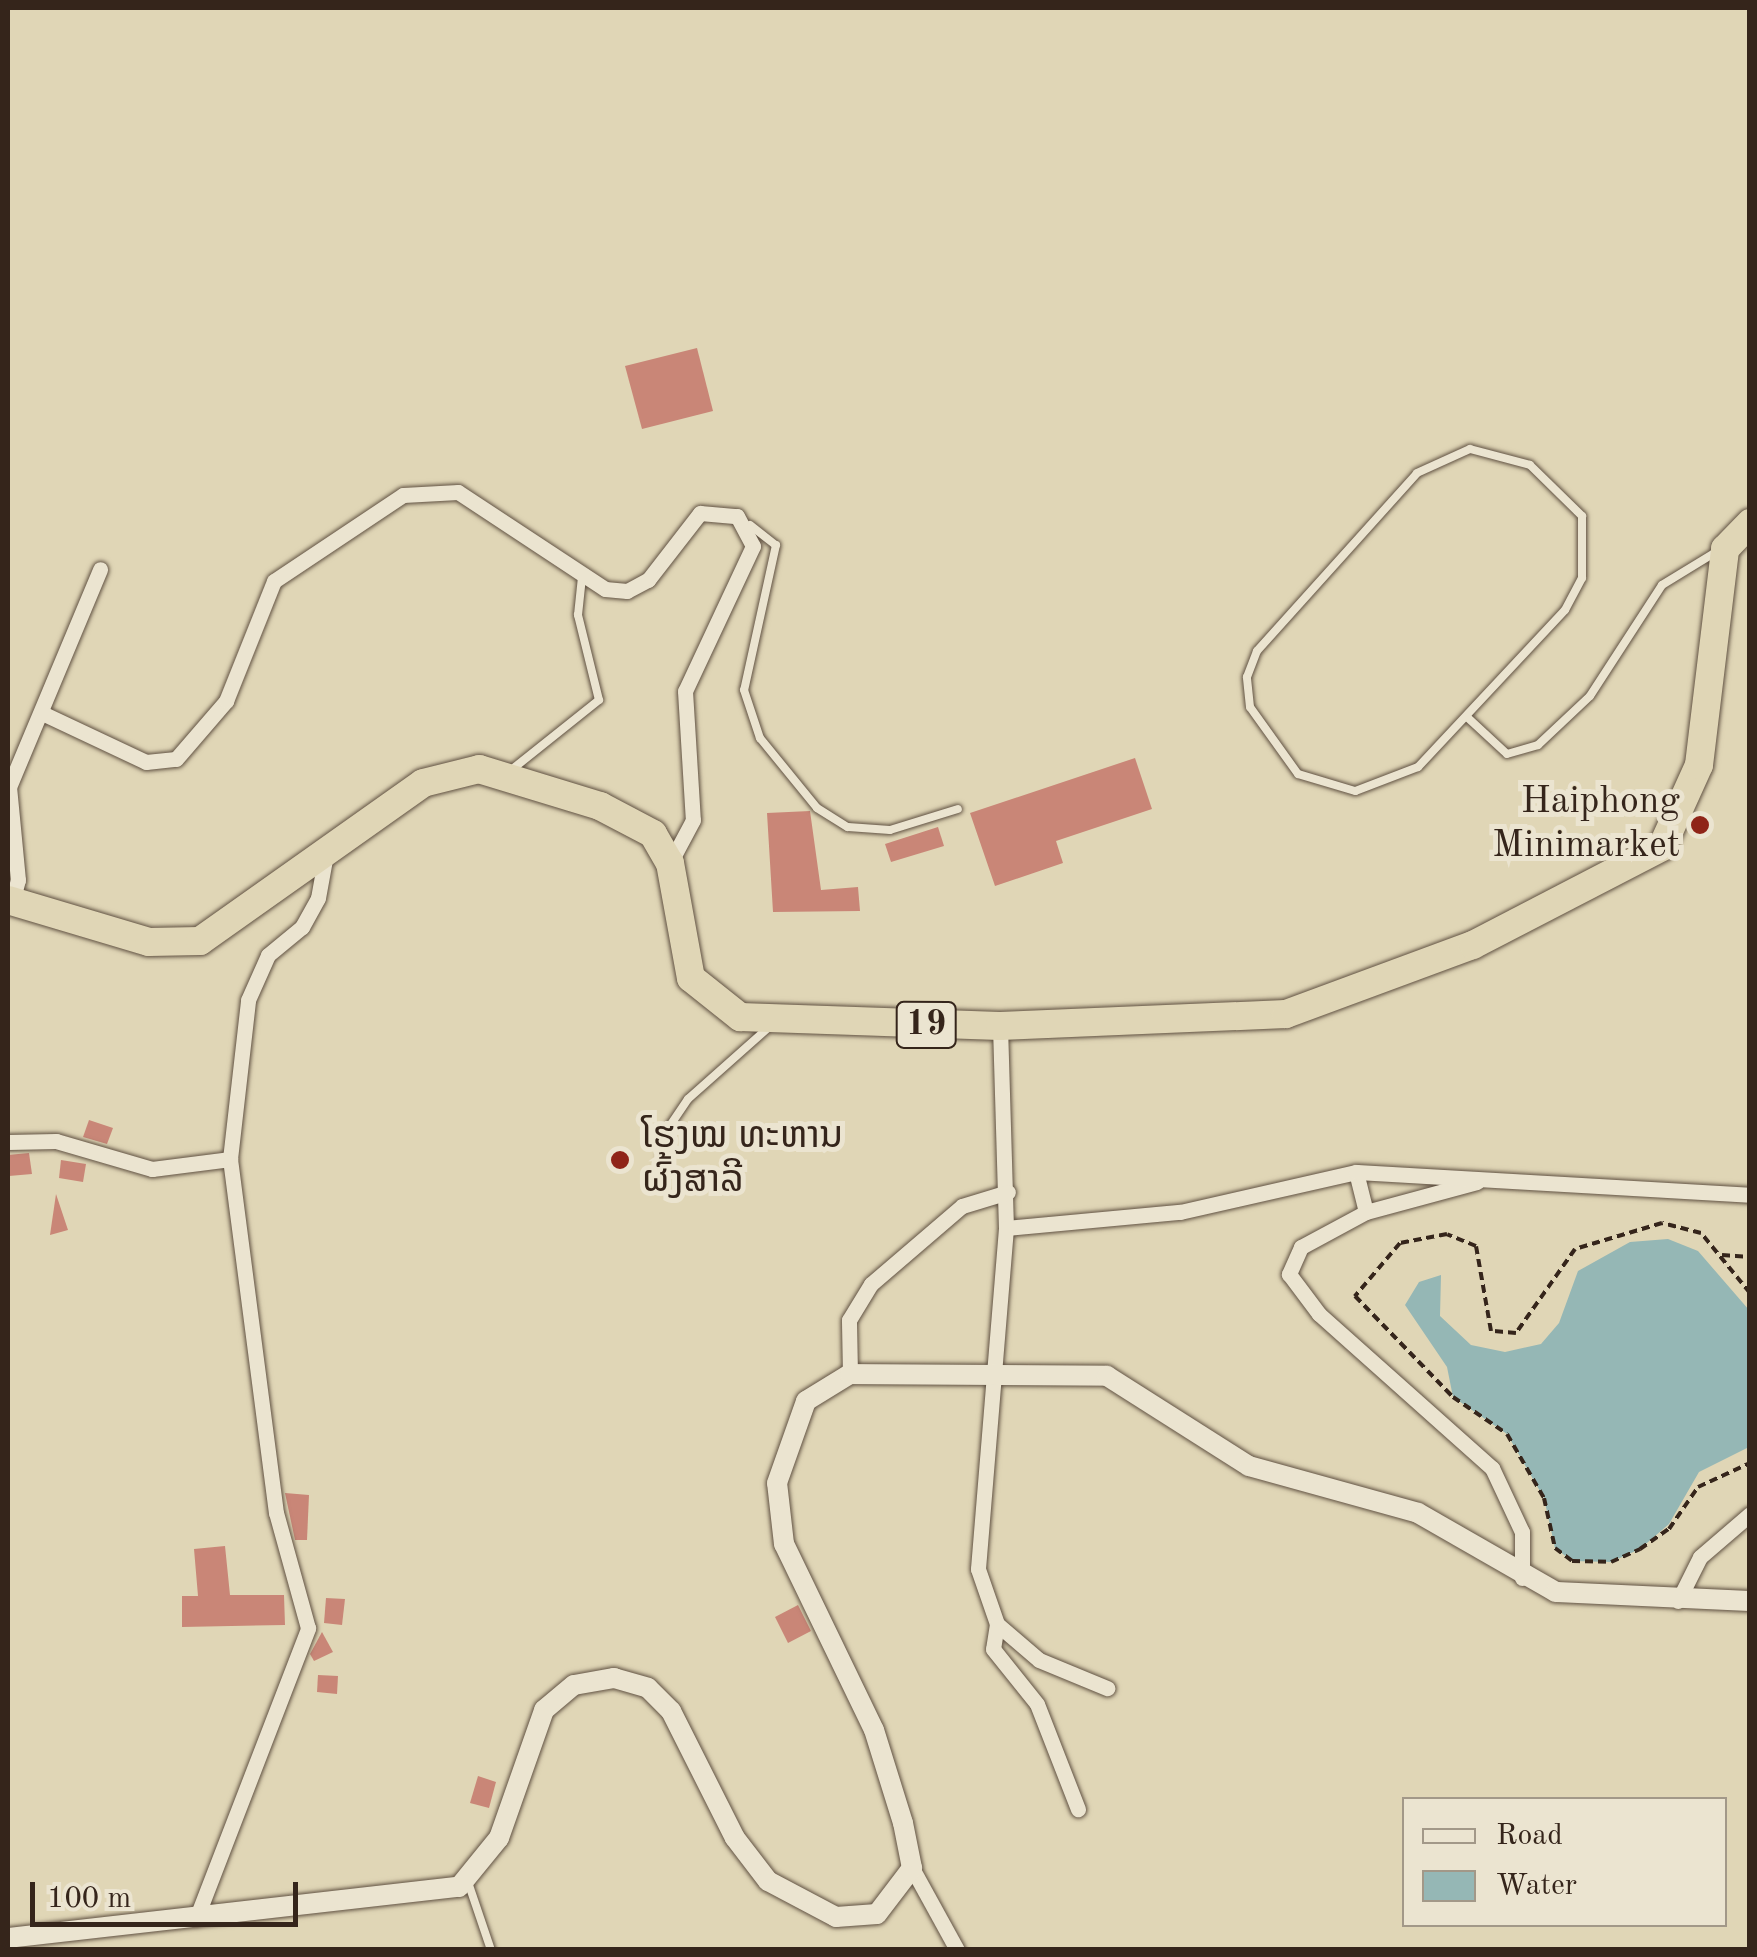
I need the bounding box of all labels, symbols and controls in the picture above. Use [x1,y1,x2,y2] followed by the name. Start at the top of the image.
[1492,780,1680,869] place label: Haiphong Minimarket
[1689,814,1711,836] marker: Haiphong Minimarket
[894,995,958,1055] road number: 19
[642,1115,843,1204] place label: ໂຮງໝ ທະຫານ ຜົ້ງສາລີ
[607,1147,633,1173] marker: ໂຮງໝ ທະຫານ ຜົ້ງສາລີ
[1402,1797,1727,1927] legend
[1496,1821,1563,1851] text: Road
[35,1862,302,1924] scale bar
[1496,1871,1577,1901] text: Water
[47,1884,131,1914] text: 100 m

